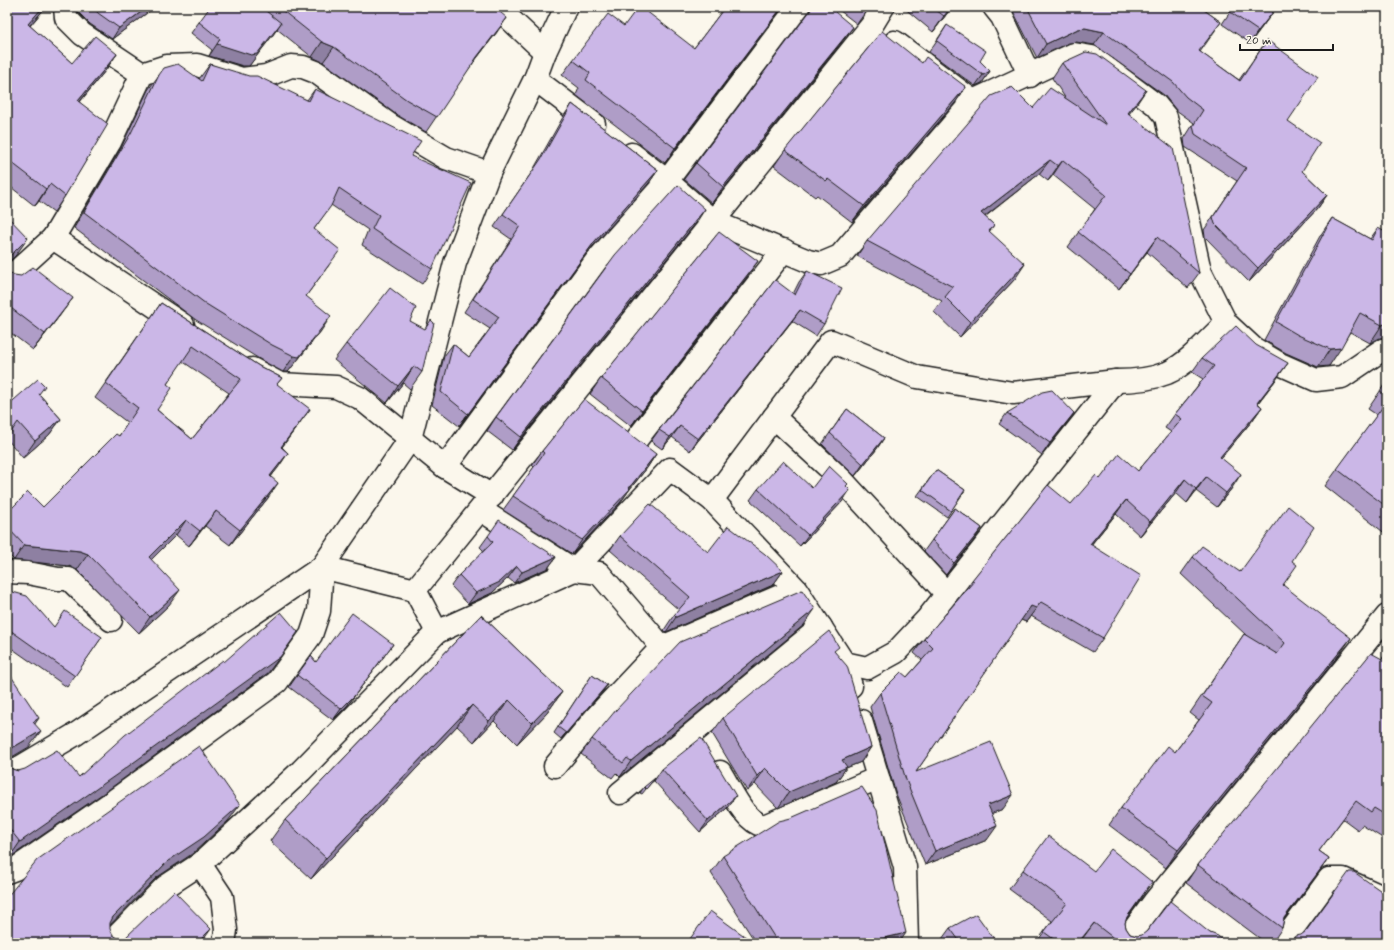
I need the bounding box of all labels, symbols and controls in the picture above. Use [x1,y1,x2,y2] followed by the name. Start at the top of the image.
[1240,26,1333,52] scale bar
[1246,33,1272,49] text: 20 m

